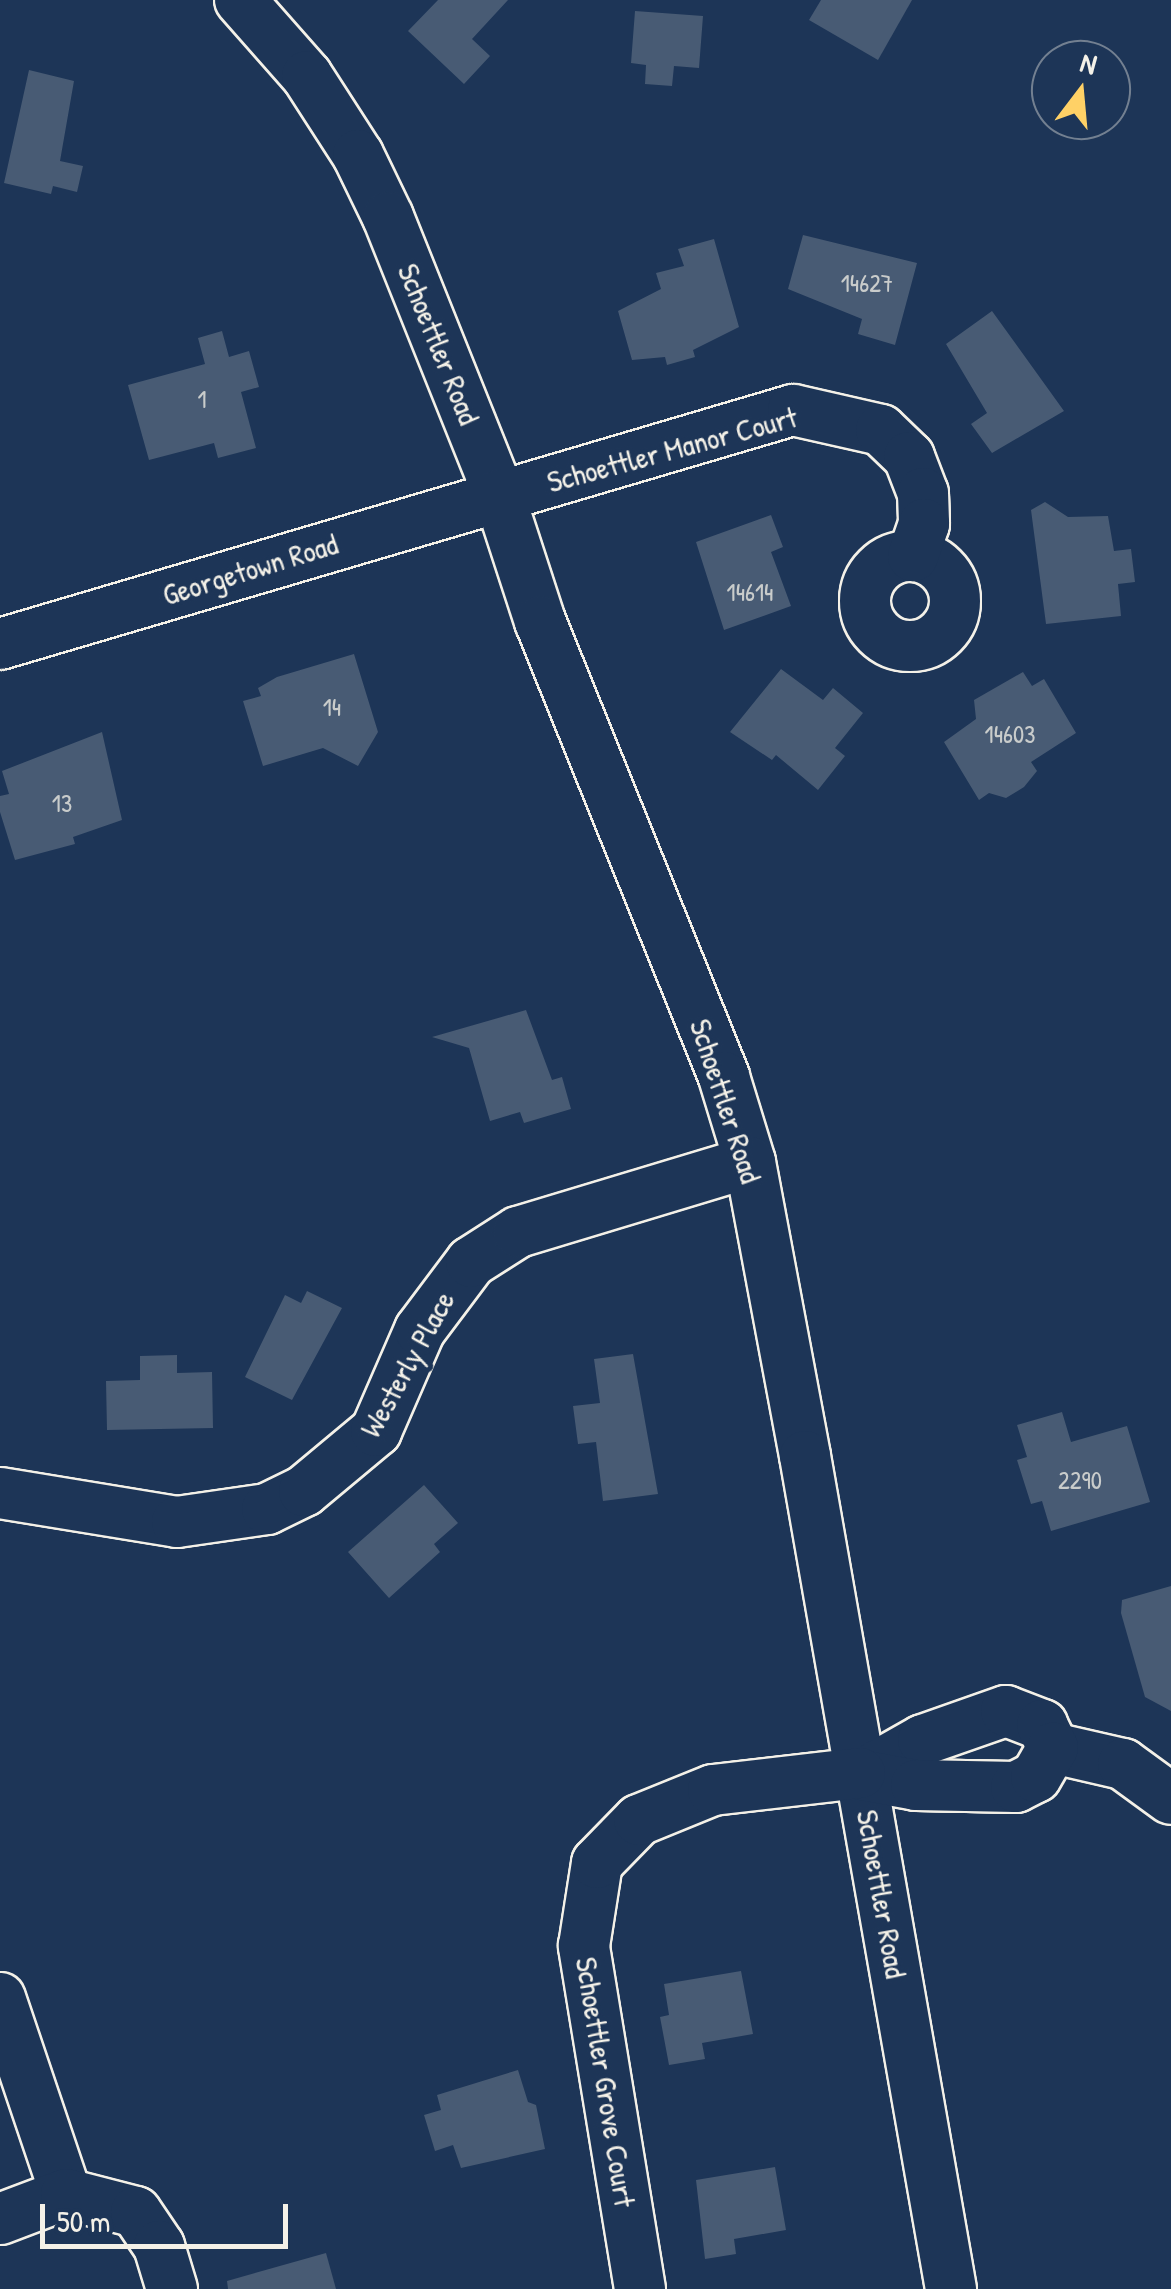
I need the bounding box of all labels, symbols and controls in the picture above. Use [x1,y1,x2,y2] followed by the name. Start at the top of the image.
[1031,40,1131,140] north arrow
[1076,43,1101,83] text: N
[390,258,488,430] street label: Schoettler Road
[841,268,893,298] house number: 14627
[197,384,207,414] house number: 1
[543,398,801,500] street label: Schoettler Manor Court
[158,525,342,613] street label: Georgetown Road
[727,577,773,607] house number: 14614
[323,692,341,722] house number: 14
[985,719,1035,749] house number: 14603
[52,788,72,818] house number: 13
[683,1014,769,1188] street label: Schoettler Road
[352,1285,462,1443] street label: Westerly Place
[1058,1465,1102,1495] house number: 2290
[849,1807,915,1981] street label: Schoettler Road
[568,1955,644,2209] street label: Schoettler Grove Court
[45,2184,292,2246] scale bar
[57,2201,110,2241] text: 50 m

